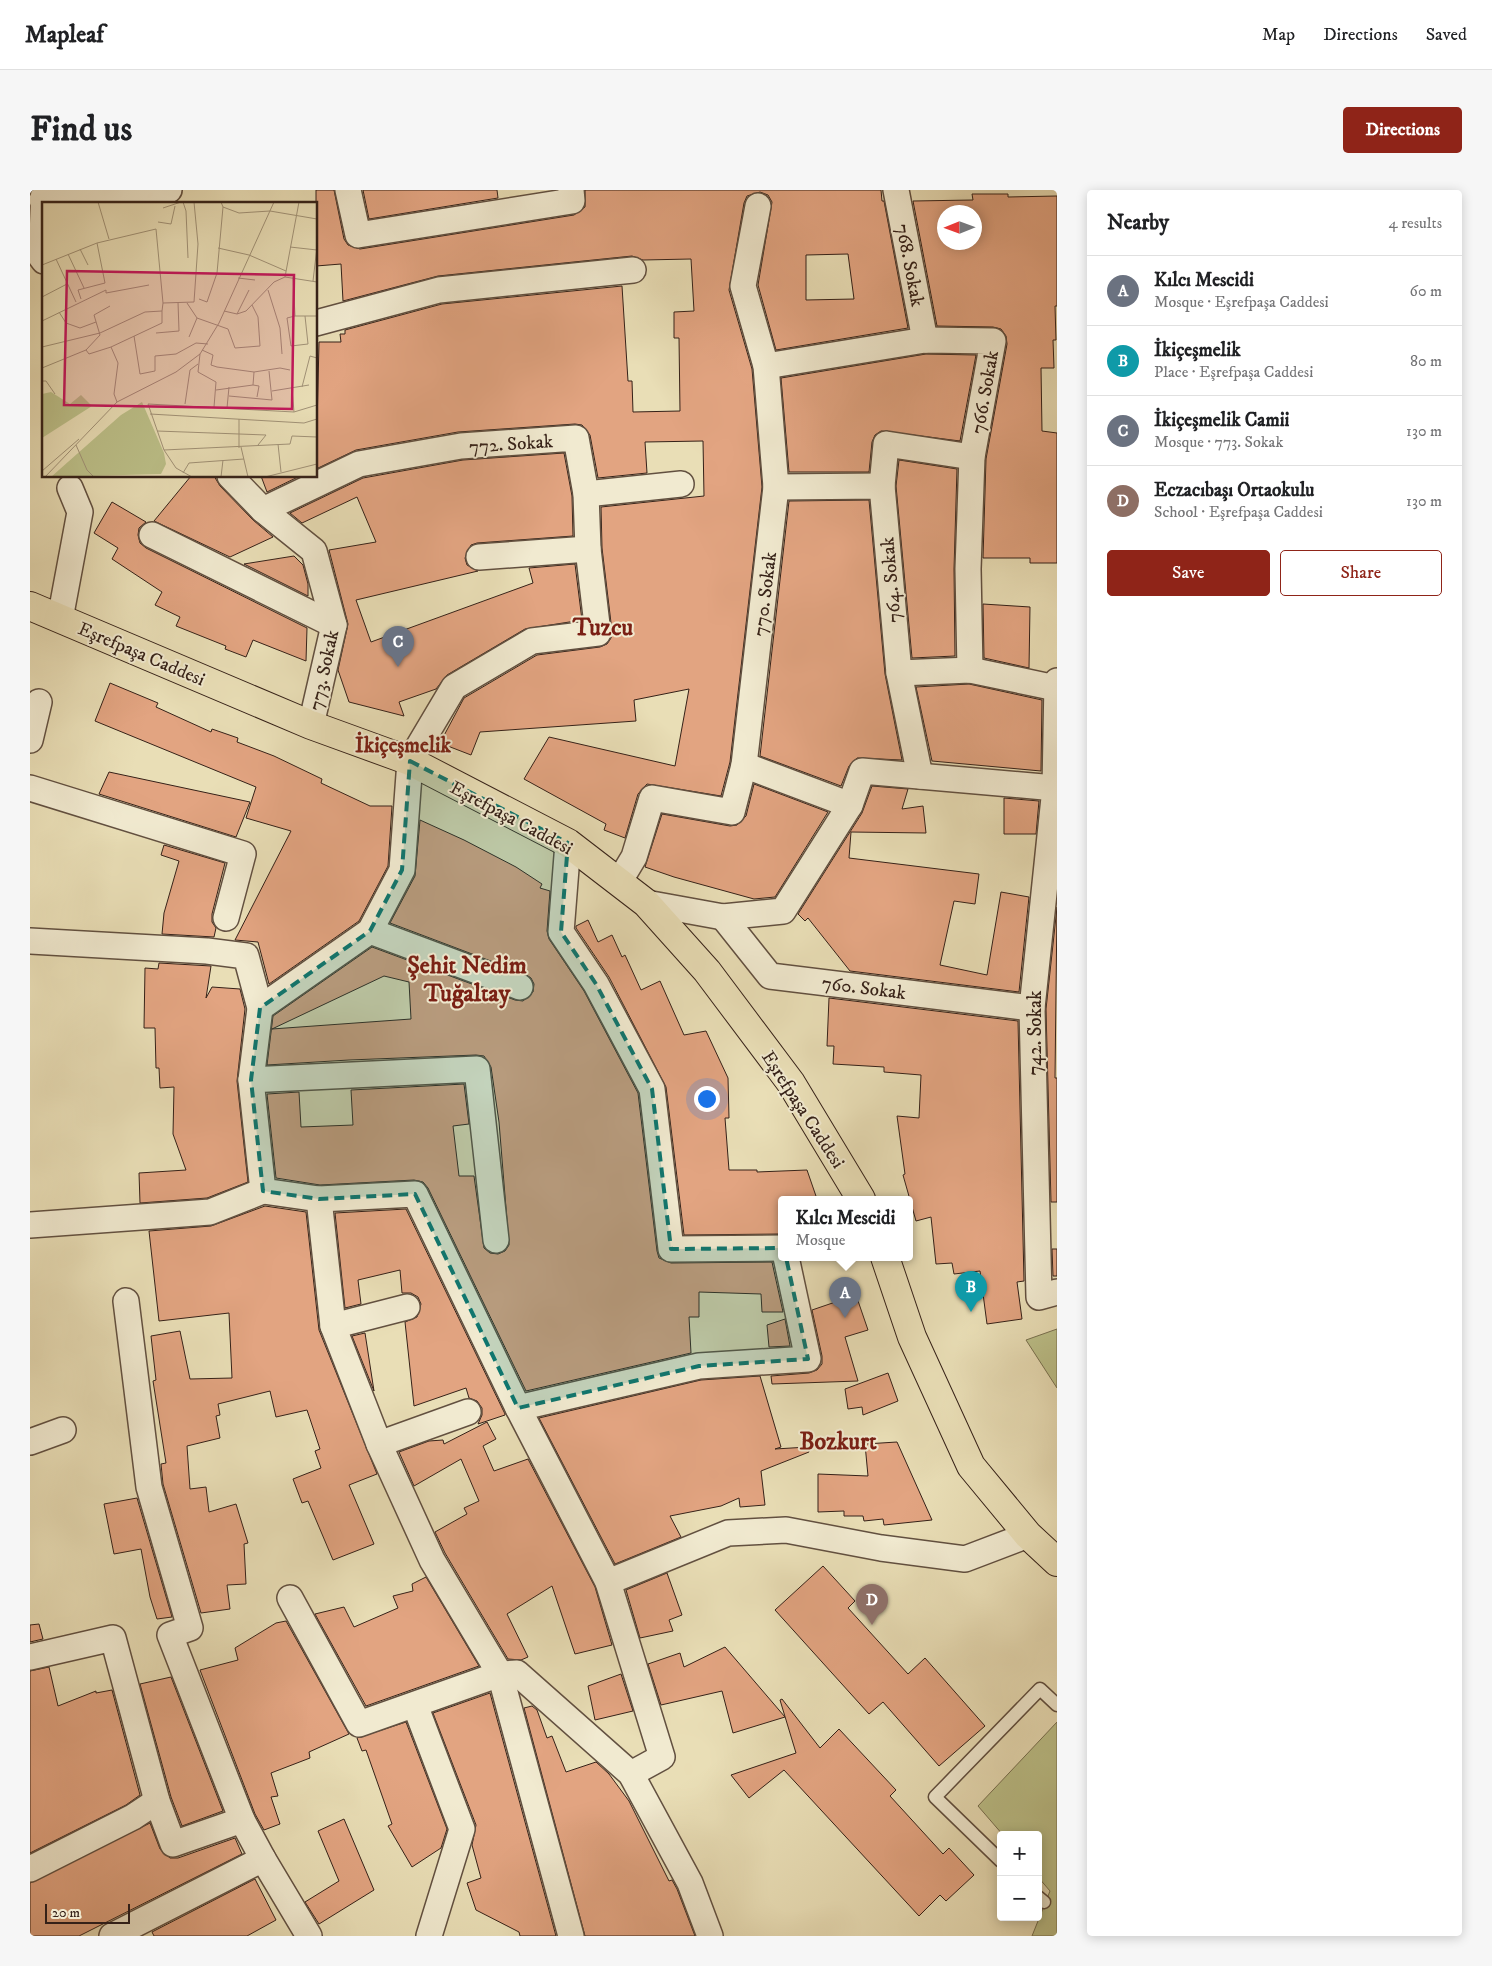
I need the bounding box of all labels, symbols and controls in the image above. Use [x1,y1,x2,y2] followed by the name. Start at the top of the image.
[25,20,104,50] text: Mapleaf
[1262,24,1295,46] text: Map
[1323,24,1398,46] text: Directions
[1426,24,1467,46] text: Saved
[1343,107,1462,153] button: Directions
[30,108,132,152] text: Find us
[42,202,318,478] inset map
[937,205,982,250] north arrow
[1107,210,1169,236] text: Nearby
[1389,213,1442,233] text: 4 results
[890,222,929,309] street label: 768. Sokak
[1154,269,1254,292] text: Kılcı Mescidi
[1118,281,1128,301] text: A
[1410,281,1442,301] text: 60 m
[1154,292,1329,312] text: Mosque · Eşrefpaşa Caddesi
[1154,339,1241,362] text: İkiçeşmelik
[967,348,1004,436] street label: 766. Sokak
[1118,351,1128,371] text: B
[1410,351,1442,371] text: 80 m
[1154,362,1313,382] text: Place · Eşrefpaşa Caddesi
[1154,409,1290,432] text: İkiçeşmelik Camii
[1118,421,1128,441] text: C
[1406,421,1442,441] text: 130 m
[468,430,555,459] street label: 772. Sokak
[1154,432,1283,452] text: Mosque · 773. Sokak
[1154,479,1315,502] text: Eczacıbaşı Ortaokulu
[1117,491,1129,511] text: D
[1406,491,1442,511] text: 130 m
[1154,502,1323,522] text: School · Eşrefpaşa Caddesi
[876,536,907,624] street label: 764. Sokak
[749,550,782,638] street label: 770. Sokak
[1107,550,1270,596] button: Save
[1280,550,1442,596] button: Share
[572,613,634,643] district label: Tuzcu
[74,617,208,692] street label: Eşrefpaşa Caddesi
[382,626,414,667] pin: C
[305,627,344,713] street label: 773. Sokak
[355,731,451,759] district label: İkiçeşmelik
[446,776,577,860] street label: Eşrefpaşa Caddesi
[407,951,527,1009] district label: Şehit Nedim Tuğaltay
[820,972,908,1005] street label: 760. Sokak
[1024,990,1047,1075] street label: 742. Sokak
[756,1047,849,1173] street label: Eşrefpaşa Caddesi
[694,1086,720,1112] your location
[778,1196,913,1261] popup
[796,1207,895,1230] text: Kılcı Mescidi
[796,1230,845,1250] text: Mosque
[955,1271,987,1312] pin: B
[829,1277,861,1318] pin: A
[799,1427,877,1457] district label: Bozkurt
[856,1584,888,1625] pin: D
[997,1831,1042,1921] map controls
[997,1831,1042,1876] button: +
[997,1876,1042,1921] button: −
[45,1901,130,1924] scale bar
[52,1904,80,1922] text: 20 m

